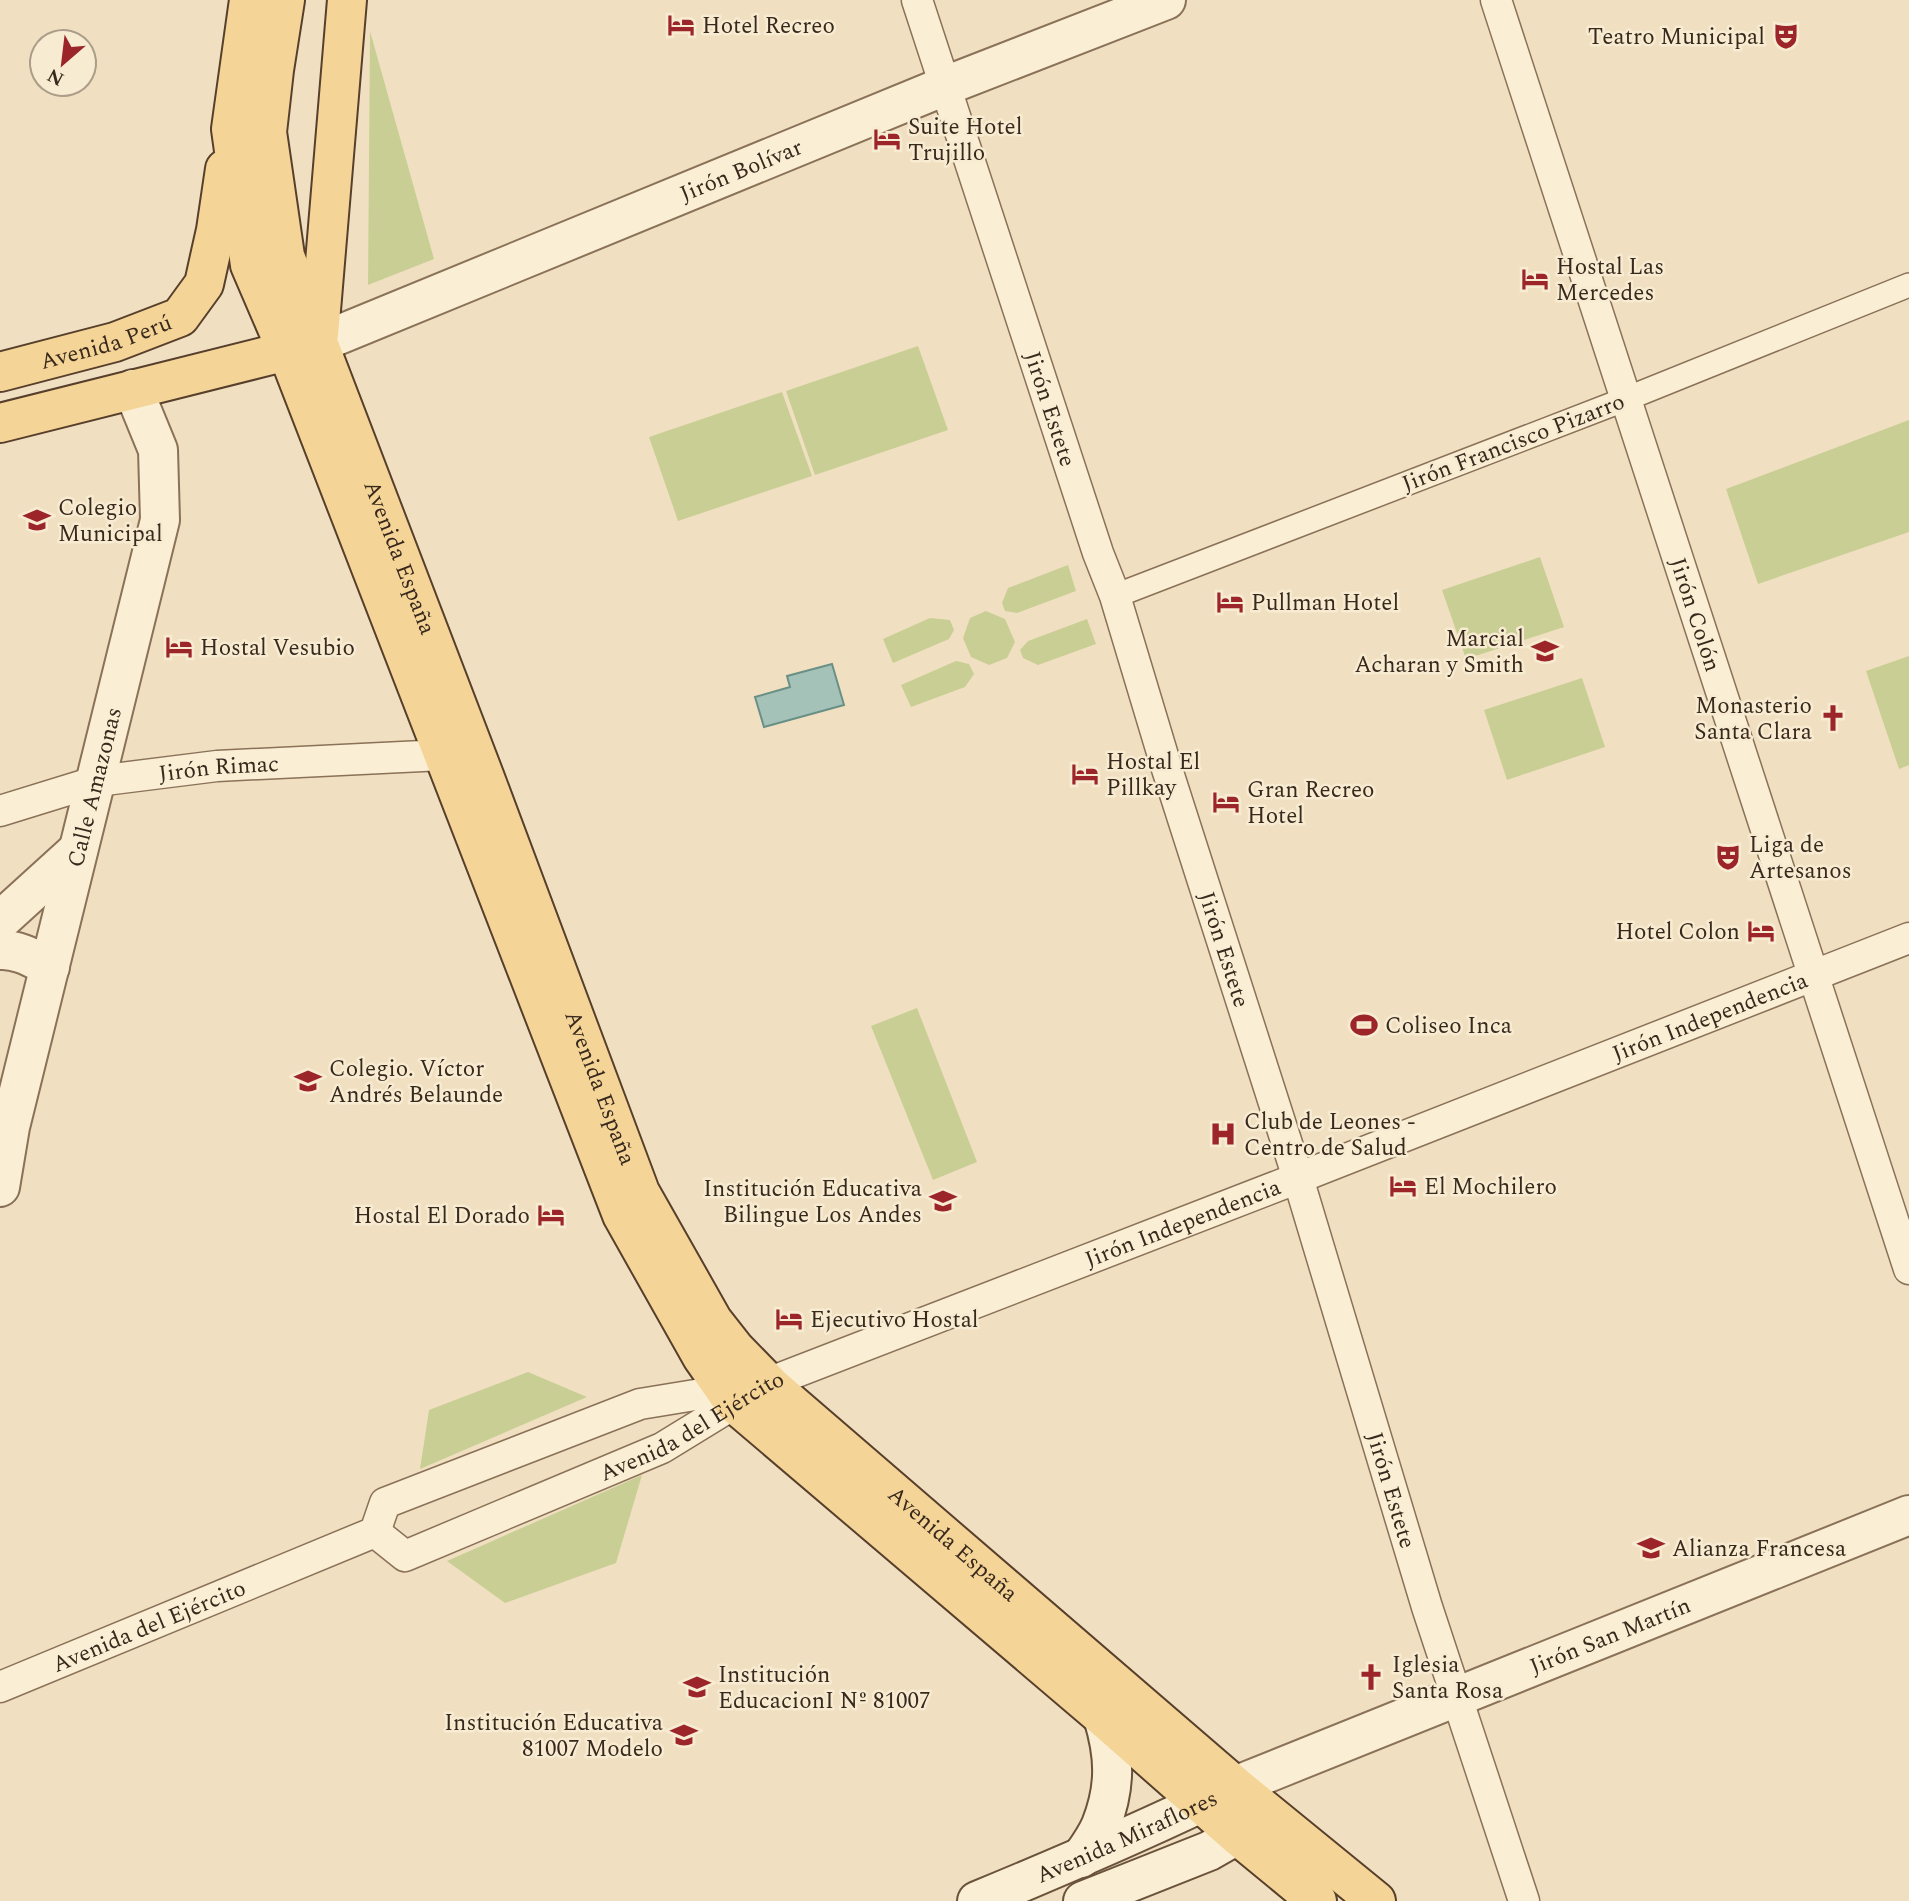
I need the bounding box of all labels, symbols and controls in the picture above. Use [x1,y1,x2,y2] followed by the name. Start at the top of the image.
[702,9,835,44] place label: Hotel Recreo
[666,10,696,40] hotel icon: Hotel Recreo
[1588,20,1765,55] place label: Teatro Municipal
[1771,21,1801,51] theatre icon: Teatro Municipal
[28,28,98,98] north arrow
[42,60,69,93] text: N
[908,110,1022,171] place label: Suite Hotel Trujillo
[872,124,902,154] hotel icon: Suite Hotel Trujillo
[675,130,808,212] street label: Jirón Bolívar
[1556,250,1664,311] place label: Hostal Las Mercedes
[1520,264,1550,294] hotel icon: Hostal Las Mercedes
[36,306,177,380] street label: Avenida Perú
[1014,347,1085,472] street label: Jirón Estete
[1397,385,1630,502] street label: Jirón Francisco Pizarro
[354,475,444,640] street label: Avenida España
[58,491,163,552] place label: Colegio Municipal
[22,505,52,535] school or university icon: Colegio Municipal
[1660,553,1729,676] street label: Jirón Colón
[1251,586,1399,621] place label: Pullman Hotel
[1215,587,1245,617] hotel icon: Pullman Hotel
[1355,622,1524,683] place label: Marcial Acharan y Smith
[200,631,355,666] place label: Hostal Vesubio
[164,632,194,662] hotel icon: Hostal Vesubio
[1530,636,1560,666] school or university icon: Marcial Acharan y Smith
[1694,689,1812,750] place label: Monasterio Santa Clara
[1818,703,1848,733] church icon: Monasterio Santa Clara
[59,704,132,871] street label: Calle Amazonas
[1106,745,1200,806] place label: Hostal El Pillkay
[156,747,280,792] street label: Jirón Rimac
[1070,759,1100,789] hotel icon: Hostal El Pillkay
[1247,773,1374,834] place label: Gran Recreo Hotel
[1211,787,1241,817] hotel icon: Gran Recreo Hotel
[1749,828,1852,889] place label: Liga de Artesanos
[1713,842,1743,872] theatre icon: Liga de Artesanos
[1188,887,1258,1012] street label: Jirón Estete
[1615,915,1740,950] place label: Hotel Colon
[1746,916,1776,946] hotel icon: Hotel Colon
[1607,963,1813,1072] street label: Jirón Independencia
[555,1006,644,1170] street label: Avenida España
[1385,1009,1512,1044] place label: Coliseo Inca
[1349,1010,1379,1040] sports icon: Coliseo Inca
[329,1052,503,1113] place label: Colegio. Víctor Andrés Belaunde
[293,1066,323,1096] school or university icon: Colegio. Víctor Andrés Belaunde
[1244,1105,1416,1166] place label: Club de Leones - Centro de Salud
[1208,1119,1238,1149] hospital icon: Club de Leones - Centro de Salud
[1080,1170,1286,1278] street label: Jirón Independencia
[1424,1170,1557,1205] place label: El Mochilero
[1388,1171,1418,1201] hotel icon: El Mochilero
[703,1172,922,1233] place label: Institución Educativa Bilingue Los Andes
[928,1186,958,1216] school or university icon: Institución Educativa Bilingue Los Andes
[354,1199,530,1234] place label: Hostal El Dorado
[536,1200,566,1230] hotel icon: Hostal El Dorado
[810,1303,979,1338] place label: Ejecutivo Hostal
[774,1304,804,1334] hotel icon: Ejecutivo Hostal
[594,1362,790,1491] street label: Avenida del Ejército
[1356,1428,1424,1553] street label: Jirón Estete
[879,1478,1025,1611] street label: Avenida España
[1672,1532,1846,1567] place label: Alianza Francesa
[1636,1533,1666,1563] school or university icon: Alianza Francesa
[47,1571,252,1683] street label: Avenida del Ejército
[1525,1589,1696,1685] street label: Jirón San Martín
[1392,1648,1503,1709] place label: Iglesia Santa Rosa
[718,1658,931,1719] place label: Institución EducacionI Nº 81007
[1356,1662,1386,1692] church icon: Iglesia Santa Rosa
[682,1672,712,1702] school or university icon: Institución EducacionI Nº 81007
[444,1706,663,1767] place label: Institución Educativa 81007 Modelo
[669,1720,699,1750] school or university icon: Institución Educativa 81007 Modelo
[1031,1781,1224,1893] street label: Avenida Miraflores

